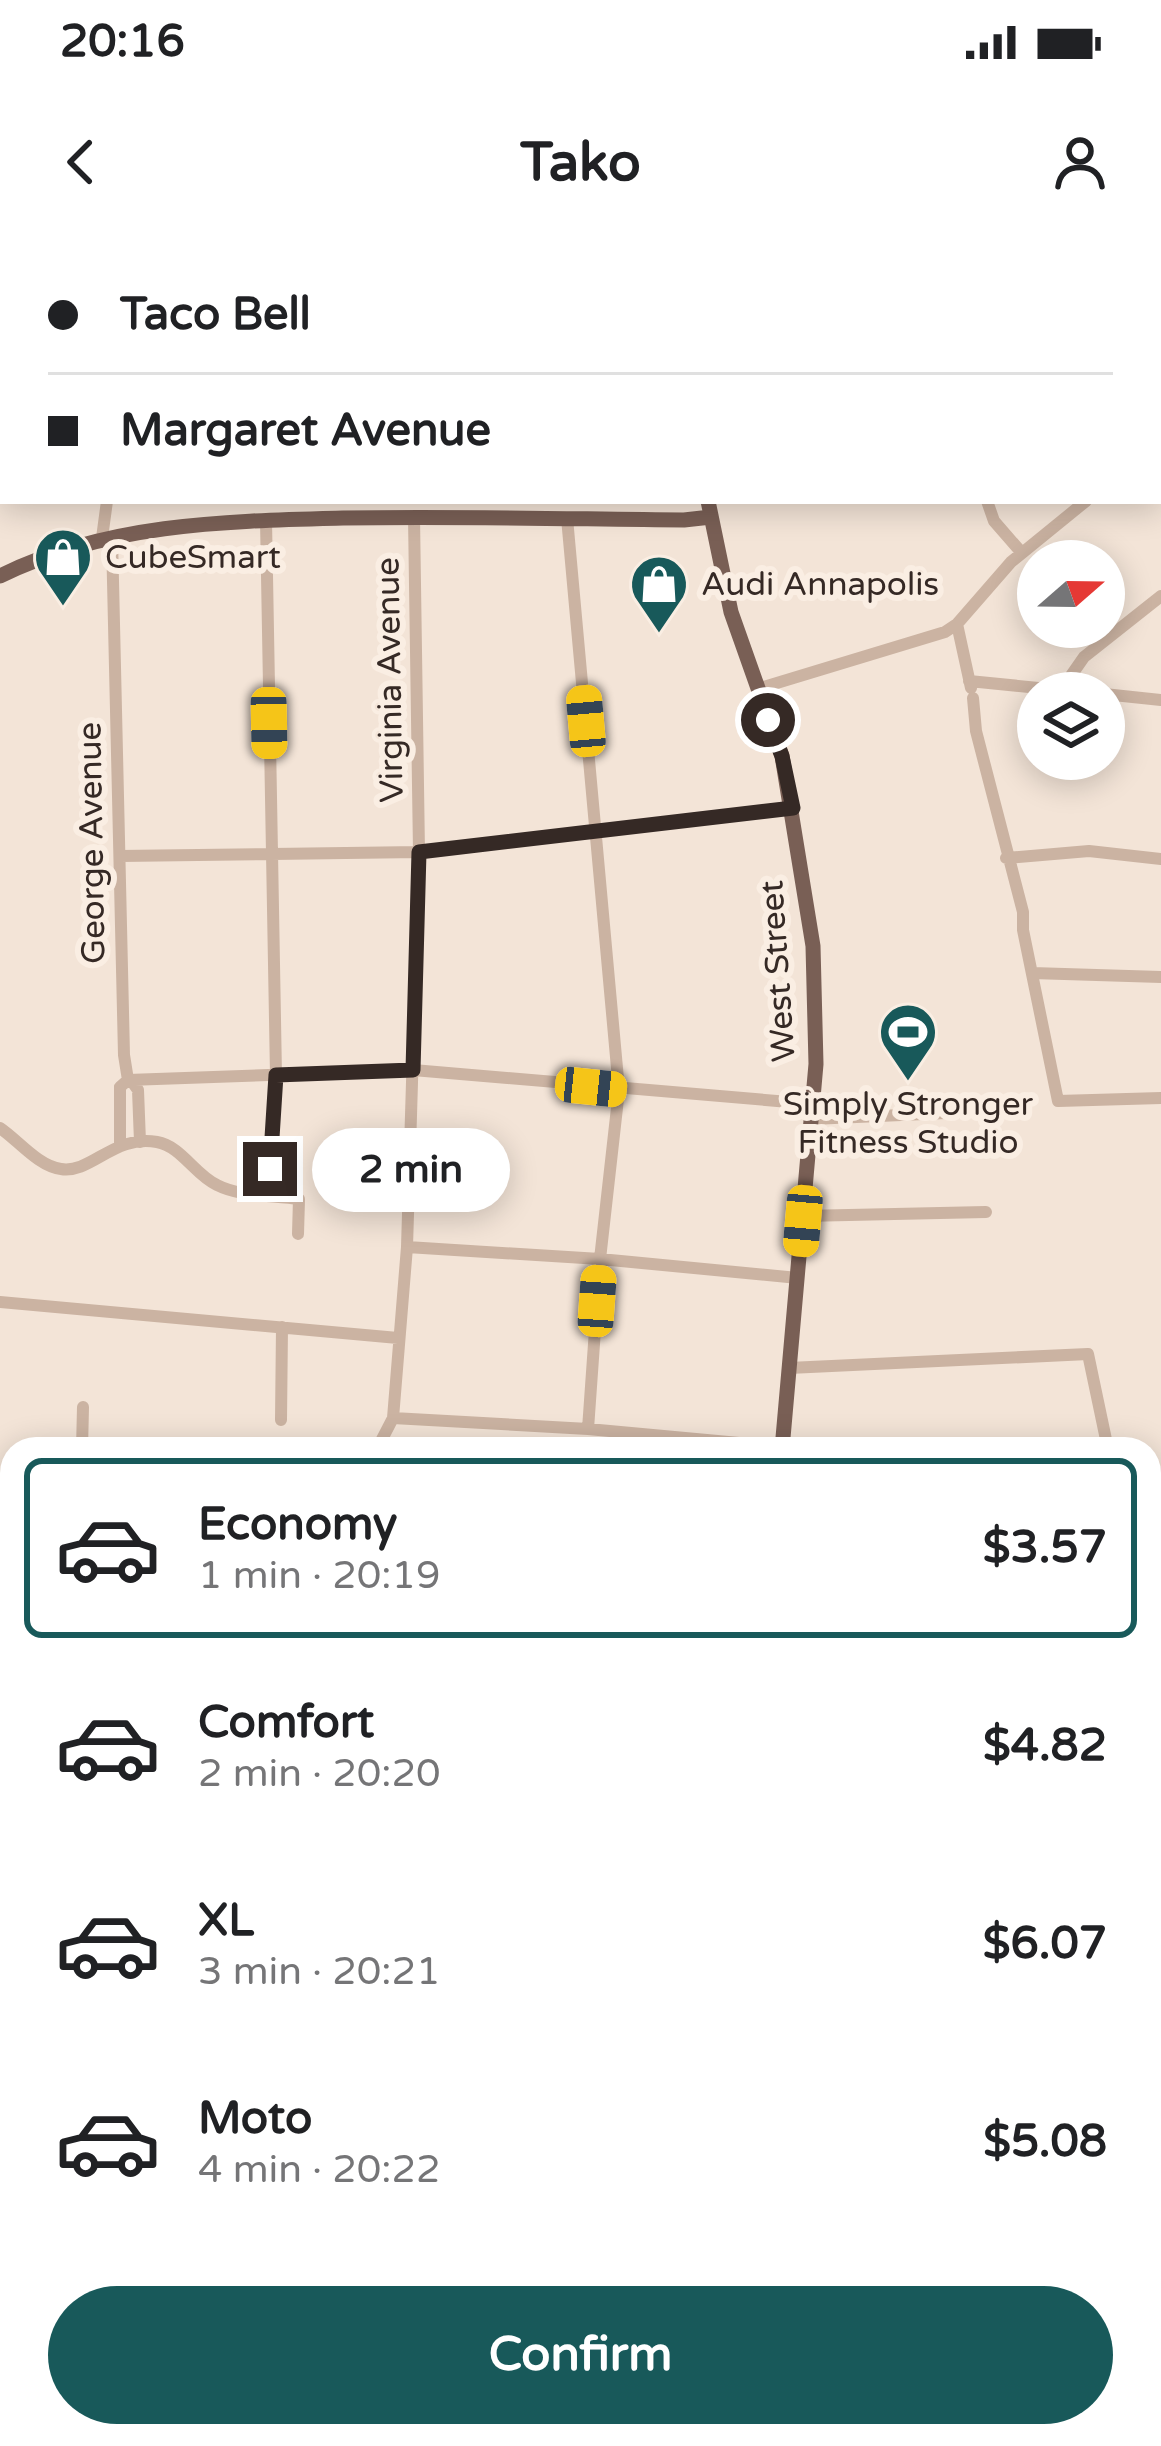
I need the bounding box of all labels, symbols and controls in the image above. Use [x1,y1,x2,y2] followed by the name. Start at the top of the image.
[60,15,185,69] text: 20:16
[48,129,114,195] icon: back
[1047,129,1113,195] icon: person
[520,130,641,195] text: Tako
[120,288,311,342] text: Taco Bell
[120,404,491,458] text: Margaret Avenue
[32,526,94,608] shop icon: CubeSmart
[105,538,281,577] place label: CubeSmart
[1017,540,1125,648] north arrow
[1017,540,1125,780] map controls
[628,553,690,635] shop icon: Audi Annapolis
[368,557,412,803] street label: Virginia Avenue
[701,565,939,604] place label: Audi Annapolis
[1017,672,1125,780] button: layers
[565,684,607,758] car
[250,687,288,759] car
[741,693,795,747] route start
[70,722,114,964] street label: George Avenue
[752,879,804,1063] street label: West Street
[877,1001,939,1083] sports icon: Simply Stronger Fitness Studio
[553,1065,629,1109] car
[783,1085,1034,1162] place label: Simply Stronger Fitness Studio
[312,1127,510,1211] callout: 2 min
[243,1142,297,1196] route end
[359,1146,463,1193] text: 2 min
[782,1184,824,1258] car
[577,1264,617,1338] car
[54,1494,162,1602] icon: car
[198,1498,397,1552] text: Economy
[983,1521,1107,1575] text: $3.57
[198,1552,440,1599] text: 1 min · 20:19
[54,1692,162,1800] icon: car
[198,1696,374,1750] text: Comfort
[983,1719,1107,1773] text: $4.82
[198,1750,440,1797] text: 2 min · 20:20
[54,1890,162,1998] icon: car
[198,1894,254,1948] text: XL
[983,1917,1107,1971] text: $6.07
[198,1948,440,1995] text: 3 min · 20:21
[54,2088,162,2196] icon: car
[198,2092,312,2146] text: Moto
[983,2115,1107,2169] text: $5.08
[198,2146,440,2193] text: 4 min · 20:22
[48,2286,1113,2424] button: Confirm

